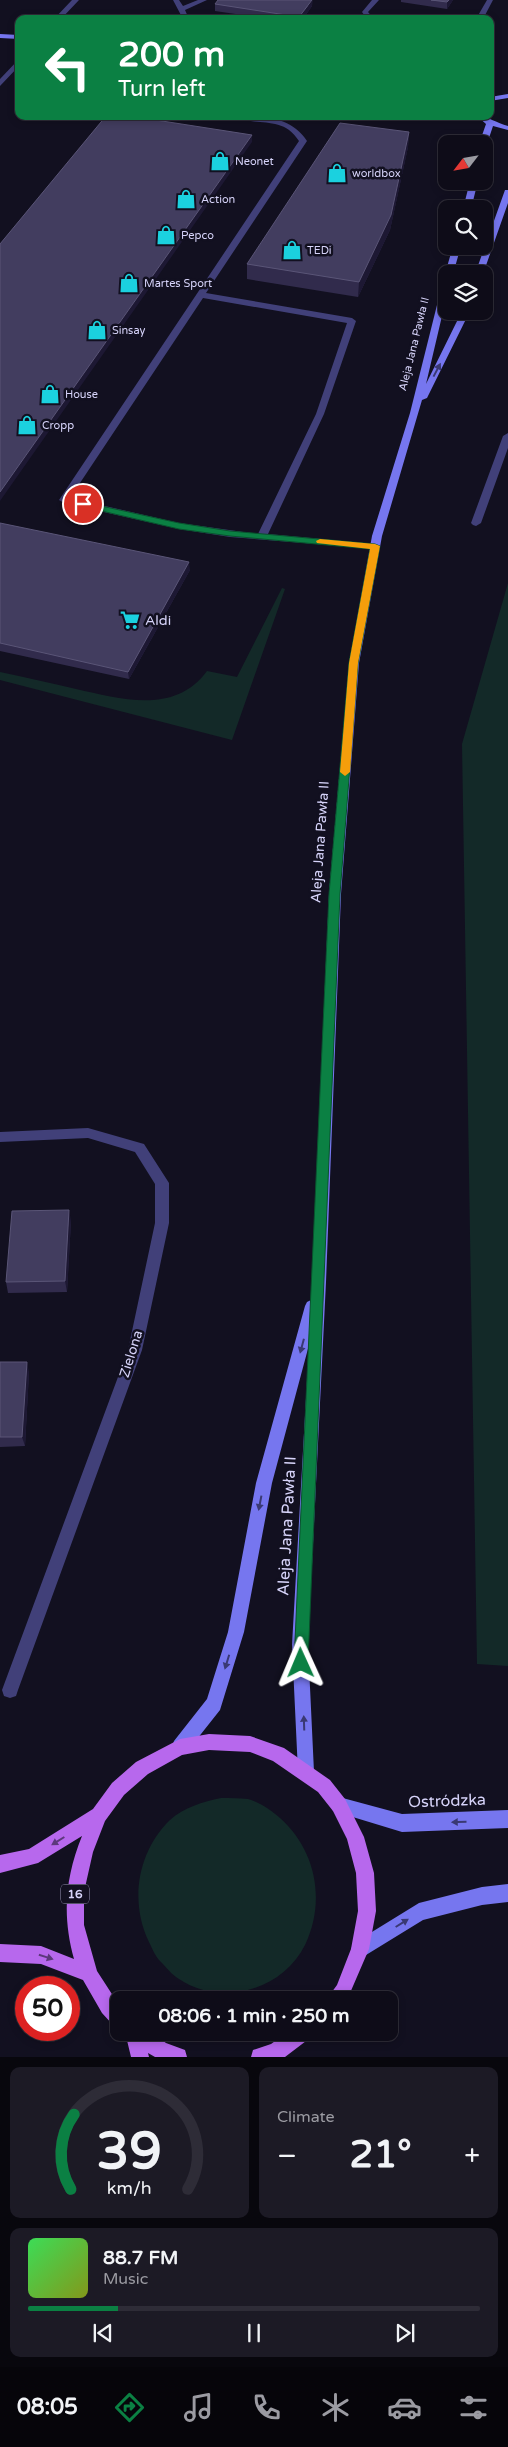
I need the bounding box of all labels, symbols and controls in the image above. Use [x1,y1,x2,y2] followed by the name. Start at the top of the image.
[118,34,225,76] text: 200 m
[35,35,100,100] icon: left
[118,76,206,102] text: Turn left
[438,135,492,190] north arrow
[438,135,493,320] map controls
[209,150,231,172] shop icon: Neonet
[235,155,274,168] place label: Neonet
[326,162,348,184] shop icon: worldbox
[352,167,401,180] place label: worldbox
[175,188,197,210] shop icon: Action
[201,193,235,206] place label: Action
[438,200,493,255] button: search
[155,224,177,246] shop icon: Pepco
[181,229,214,242] place label: Pepco
[281,239,303,261] shop icon: TEDi
[307,244,332,257] place label: TEDi
[438,265,493,320] button: layers
[118,272,140,294] shop icon: Martes Sport
[144,277,212,290] place label: Martes Sport
[396,296,432,392] street label: Aleja Jana Pawła II
[86,319,108,341] shop icon: Sinsay
[112,324,145,337] place label: Sinsay
[433,363,441,377] one-way arrow
[39,383,61,405] shop icon: House
[65,388,98,401] place label: House
[16,414,38,436] shop icon: Cropp
[42,419,74,432] place label: Cropp
[62,483,104,525] pin
[69,490,97,518] icon: arrive
[119,609,141,631] supermarket icon: Aldi
[145,612,171,629] place label: Aldi
[307,780,333,904] street label: Aleja Jana Pawła II
[116,1328,146,1380] street label: Zielona
[297,1339,305,1354] one-way arrow
[273,1456,301,1596] street label: Aleja Jana Pawła II
[256,1496,264,1512] one-way arrow
[274,1636,326,1688] position arrow
[222,1655,230,1670] one-way arrow
[299,1715,307,1731] one-way arrow
[408,1790,486,1812] street label: Ostródzka
[451,1818,467,1826] one-way arrow
[51,1836,64,1845] one-way arrow
[61,1885,89,1904] road number: 16
[395,1918,408,1927] one-way arrow
[39,1954,54,1962] one-way arrow
[15,1976,80,2041] speed limit sign: 50
[158,2005,350,2027] text: 08:06 · 1 min · 250 m
[277,2107,335,2127] text: Climate
[97,2120,162,2183] text: 39
[350,2132,412,2178] text: 21°
[277,2139,297,2173] text: −
[464,2139,480,2173] text: +
[107,2178,152,2199] text: km/h
[103,2247,178,2269] text: 88.7 FM
[103,2269,148,2289] text: Music
[89,2319,117,2347] icon: previous
[240,2319,268,2347] icon: pause
[391,2319,419,2347] icon: next
[112,2390,147,2425] icon: directions
[181,2390,216,2425] icon: music
[249,2390,284,2425] icon: phone
[318,2390,353,2425] icon: climate
[387,2390,422,2425] icon: car
[456,2390,491,2425] icon: filters
[17,2394,78,2420] text: 08:05

